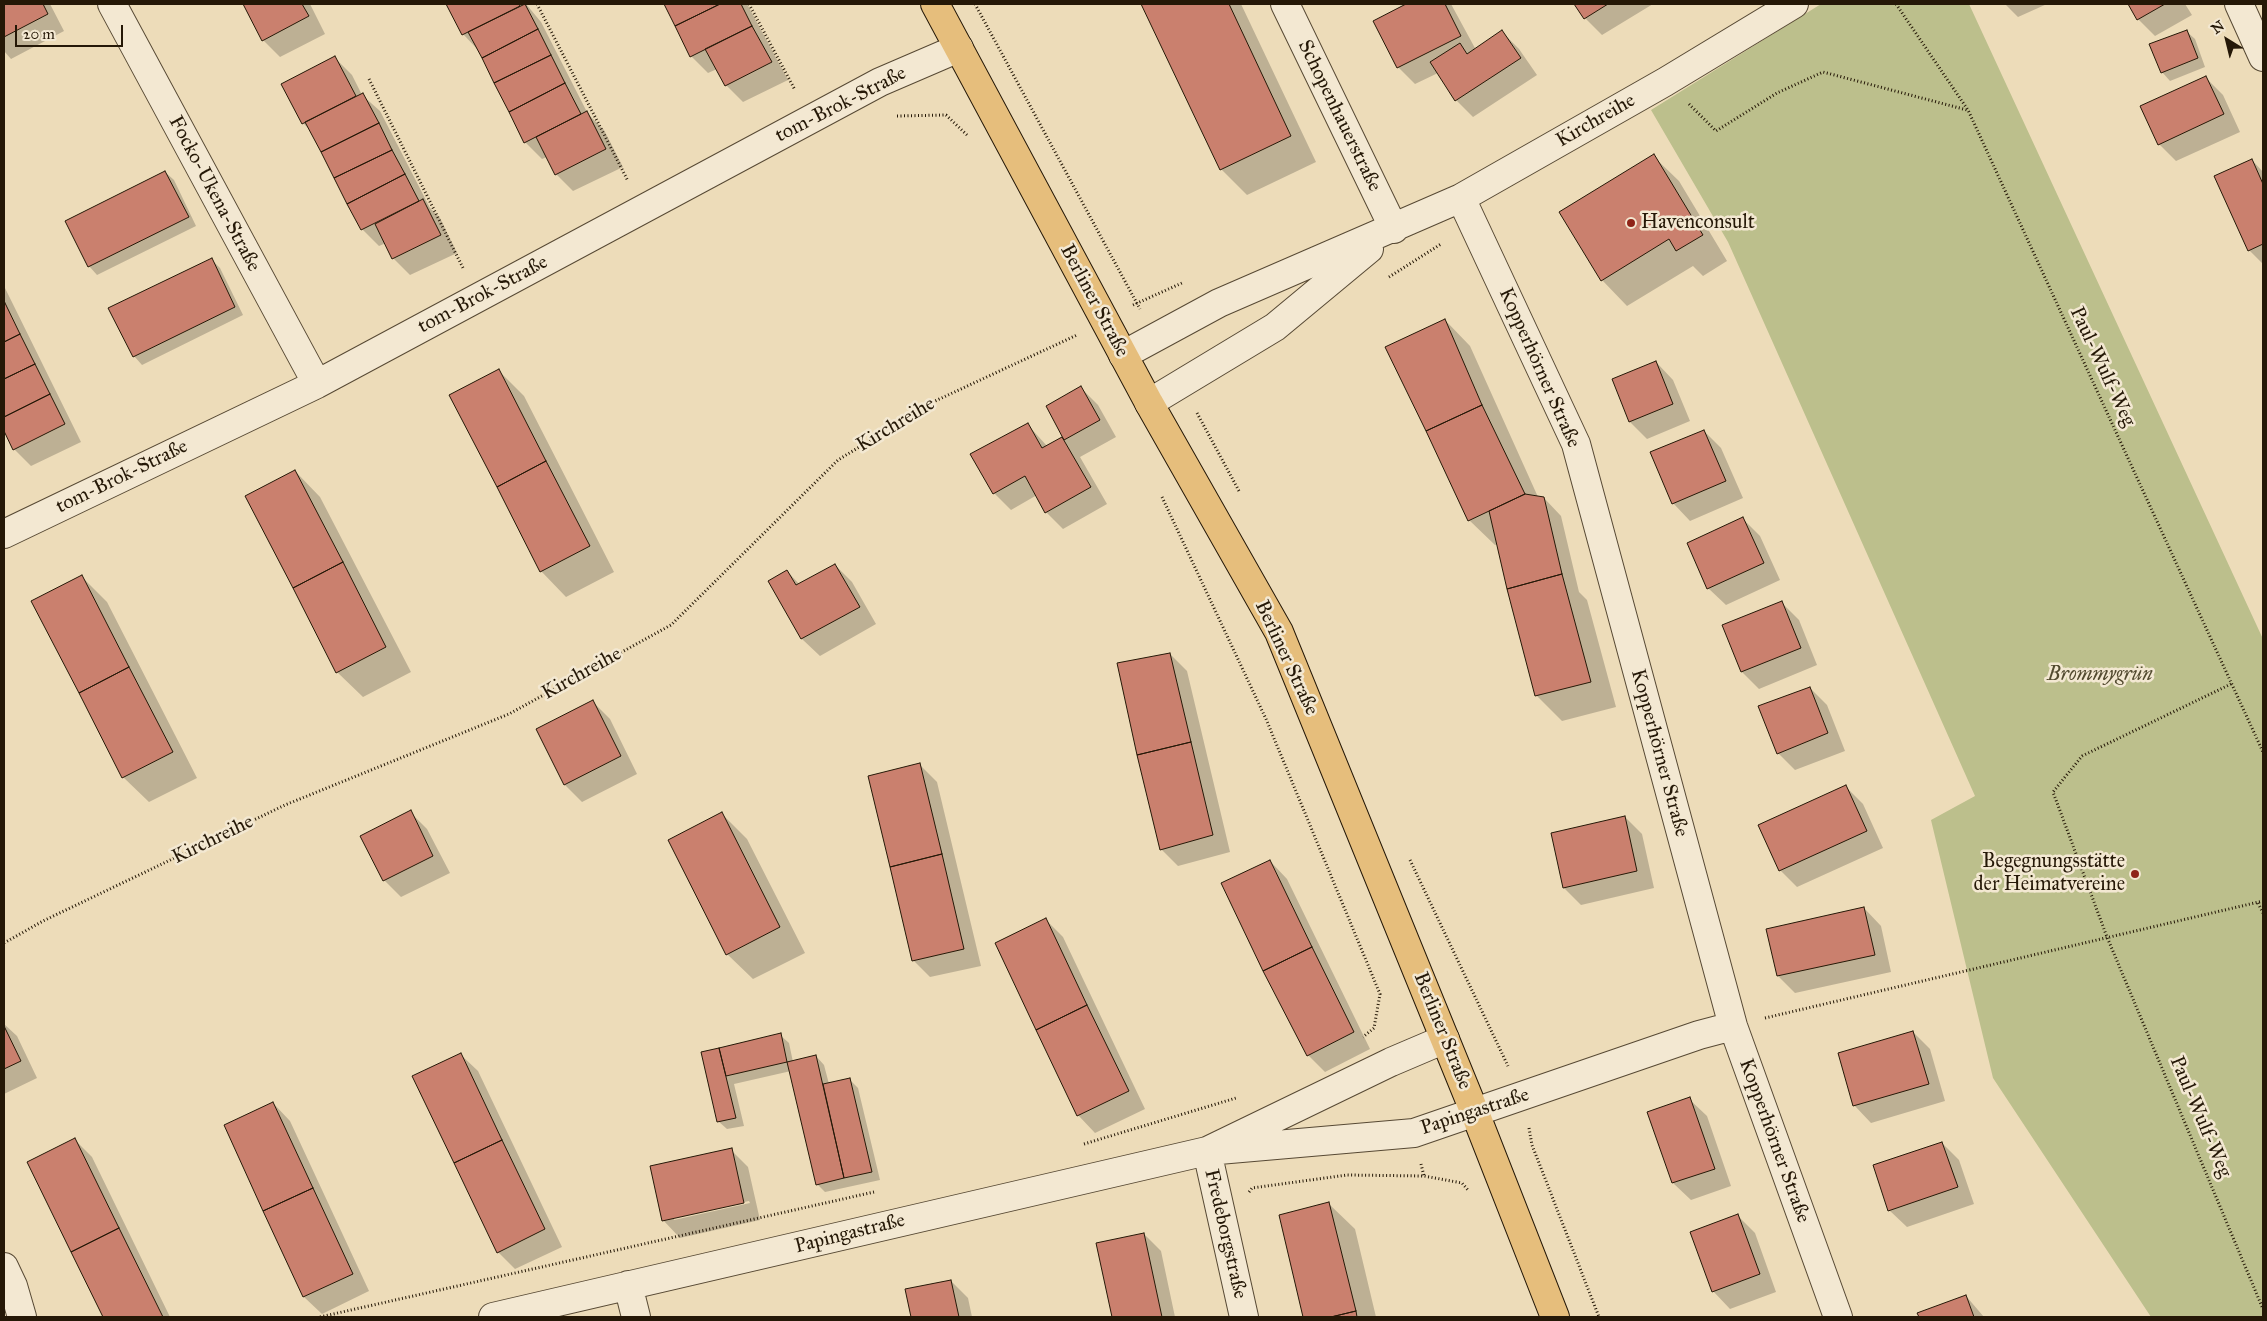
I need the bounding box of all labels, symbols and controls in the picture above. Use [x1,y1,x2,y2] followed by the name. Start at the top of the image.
[18,15,125,47] scale bar
[2202,15,2252,65] north arrow
[2208,17,2228,38] text: N
[23,25,55,43] text: 20 m
[1292,36,1386,196] street label: Schopenhauerstraße
[772,62,910,148] street label: tom-Brok-Straße
[1552,89,1640,153] street label: Kirchreihe
[163,112,265,276] street label: Focko-Ukena-Straße
[1641,211,1755,235] place label: Havenconsult
[1625,217,1637,229] marker: Havenconsult
[1054,241,1134,361] street label: Berliner Straße
[414,251,552,339] street label: tom-Brok-Straße
[1493,284,1585,452] street label: Kopperhörner Straße
[2064,303,2140,431] street label: Paul-Wulf-Weg
[852,392,940,458] street label: Kirchreihe
[52,435,192,519] street label: tom-Brok-Straße
[1249,597,1323,719] street label: Berliner Straße
[538,642,626,706] street label: Kirchreihe
[2047,663,2153,687] park label: Brommygrün
[1625,666,1693,840] street label: Kopperhörner Straße
[169,810,257,870] street label: Kirchreihe
[1974,850,2125,897] place label: Begegnungsstätte der Heimatvereine
[2129,868,2141,880] marker: Begegnungsstätte der Heimatvereine
[1408,969,1476,1093] street label: Berliner Straße
[2164,1053,2236,1181] street label: Paul-Wulf-Weg
[1733,1056,1815,1226] street label: Kopperhörner Straße
[1418,1083,1532,1141] street label: Papingastraße
[1198,1167,1252,1301] street label: Fredeborgstraße
[792,1209,908,1259] street label: Papingastraße

